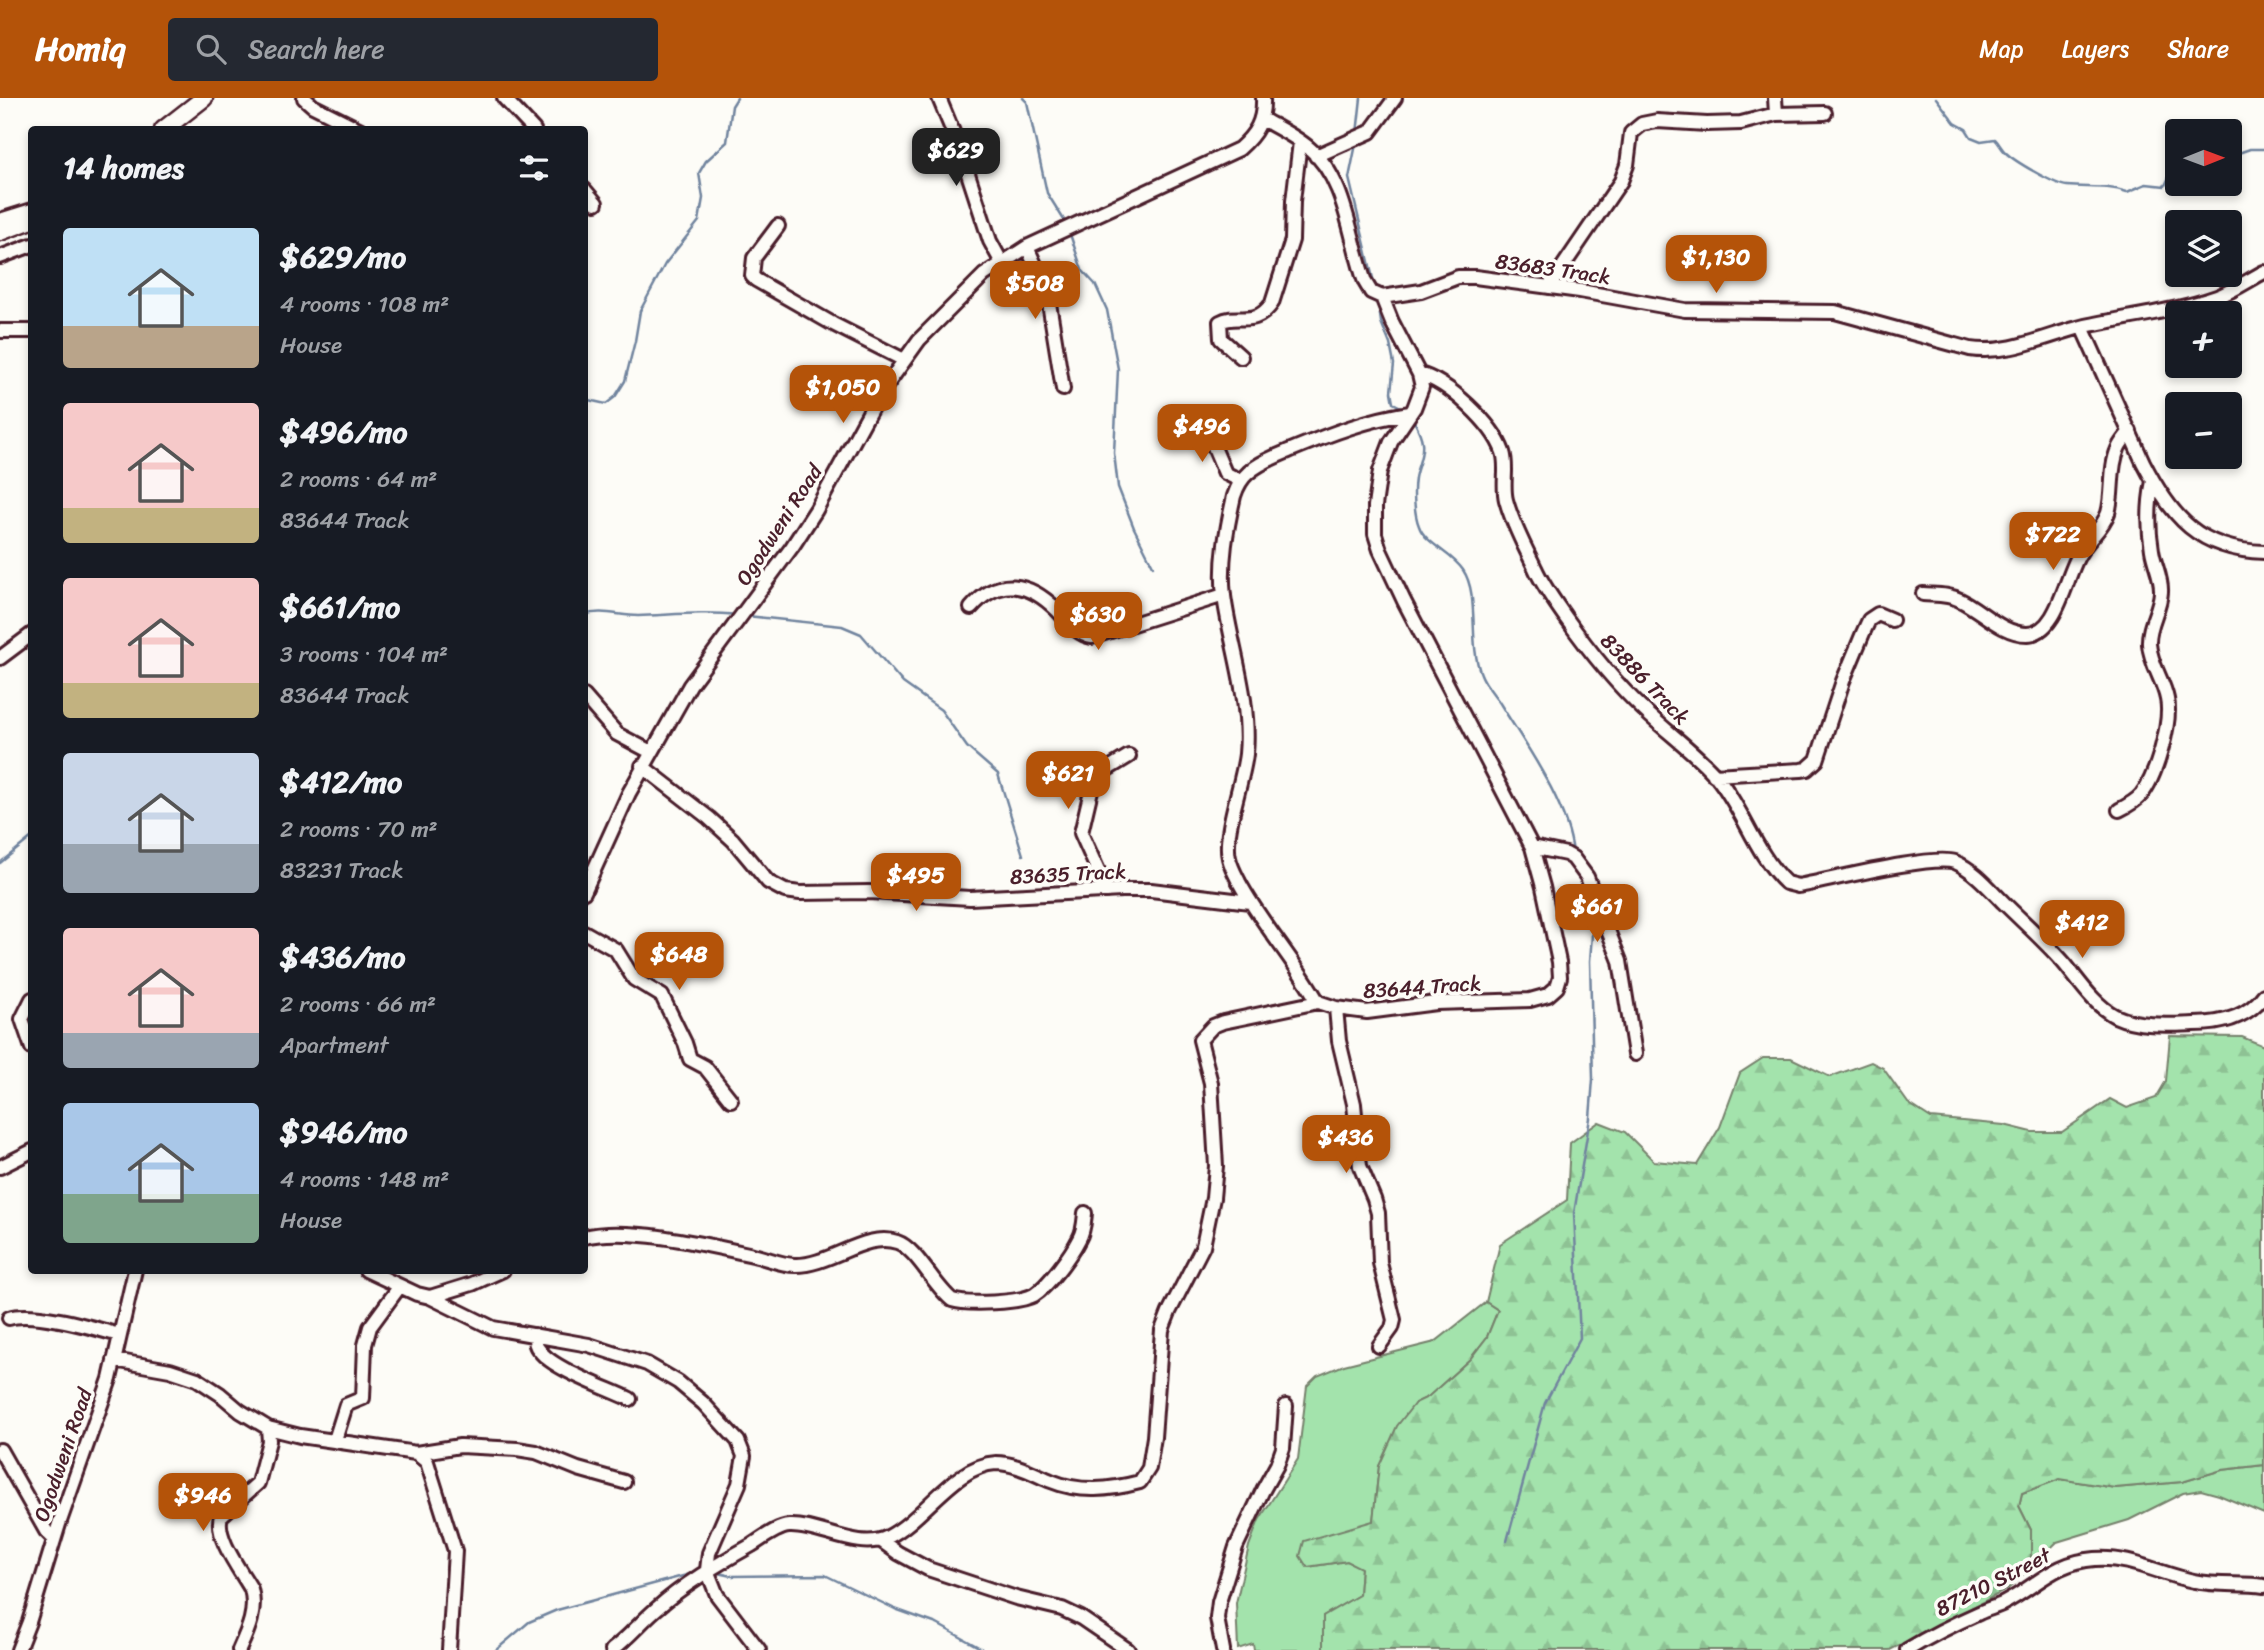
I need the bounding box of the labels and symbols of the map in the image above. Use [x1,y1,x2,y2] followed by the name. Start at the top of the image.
[2165,119,2242,196] north arrow
[915,129,997,188] pin: $629
[1659,236,1773,295] pin: $1,130
[1493,242,1613,296] street label: 83683 Track
[994,262,1076,321] pin: $508
[786,366,900,425] pin: $1,050
[1161,404,1243,464] pin: $496
[725,455,834,594] street label: Ogodweni Road
[2012,512,2094,572] pin: $722
[1057,592,1139,652] pin: $630
[1591,624,1699,734] street label: 83886 Track
[1027,752,1109,811] pin: $621
[1009,852,1127,896] street label: 83635 Track
[875,854,957,913] pin: $495
[1556,884,1638,944] pin: $661
[2041,900,2123,960] pin: $412
[638,932,720,992] pin: $648
[1362,964,1482,1010] street label: 83644 Track
[1305,1116,1387,1175] pin: $436
[22,1381,104,1527] street label: Ogodweni Road
[162,1474,244,1533] pin: $946
[1928,1536,2059,1627] street label: 87210 Street

